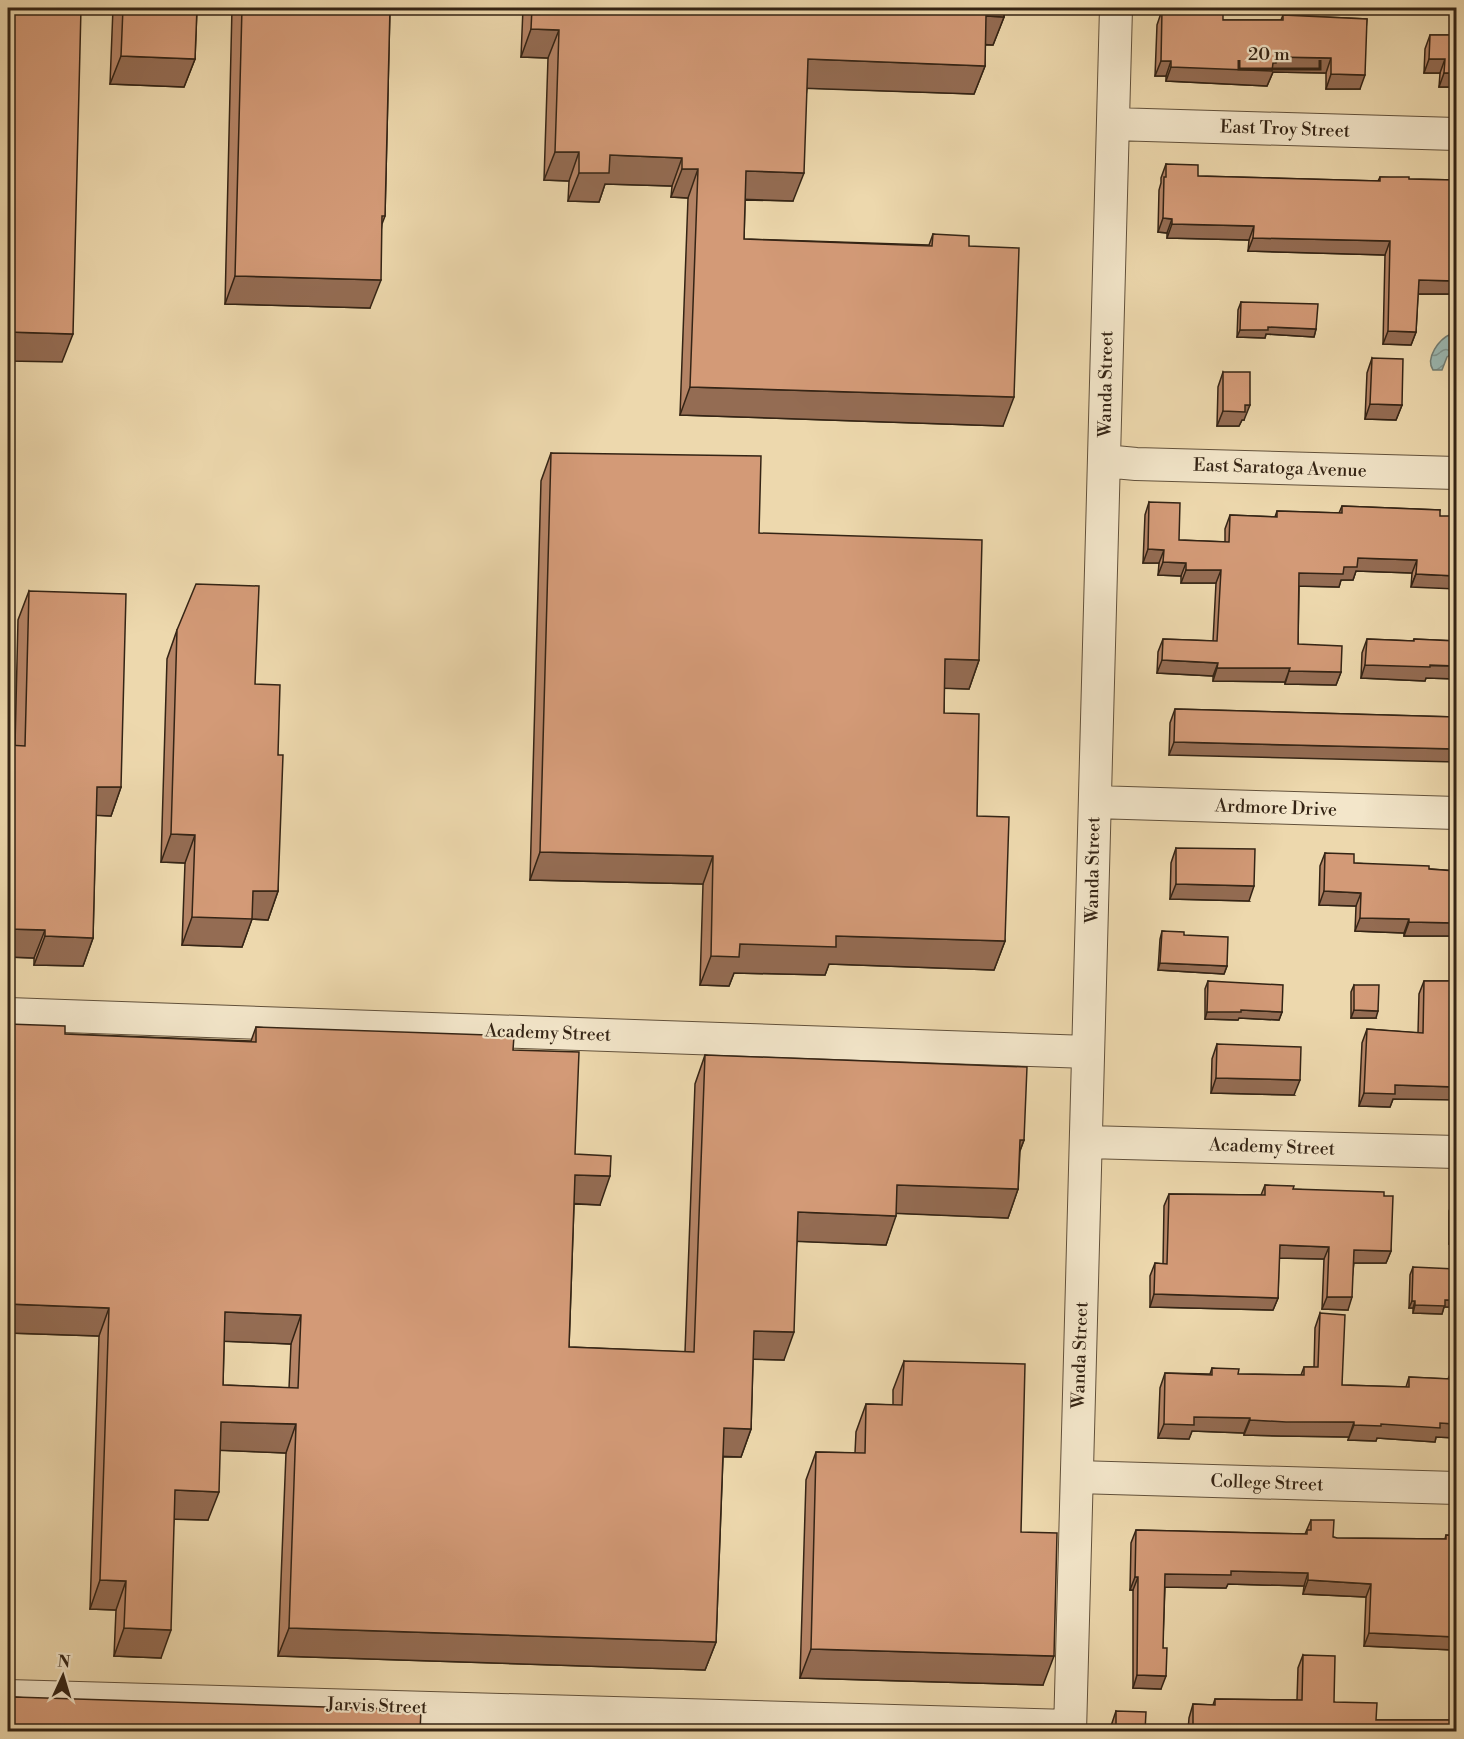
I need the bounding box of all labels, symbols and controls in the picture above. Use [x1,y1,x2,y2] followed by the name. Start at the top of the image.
[1239,33,1320,71] scale bar
[1248,43,1290,66] text: 20 m
[1220,115,1351,143] street label: East Troy Street
[1094,330,1118,439] street label: Wanda Street
[1193,453,1367,483] street label: East Saratoga Avenue
[1213,794,1338,822] street label: Ardmore Drive
[1081,816,1105,925] street label: Wanda Street
[483,1019,612,1047] street label: Academy Street
[1207,1133,1336,1161] street label: Academy Street
[1067,1301,1093,1410] street label: Wanda Street
[1210,1470,1325,1496] street label: College Street
[33,1646,93,1706] north arrow
[57,1652,71,1672] text: N
[325,1693,428,1719] street label: Jarvis Street

